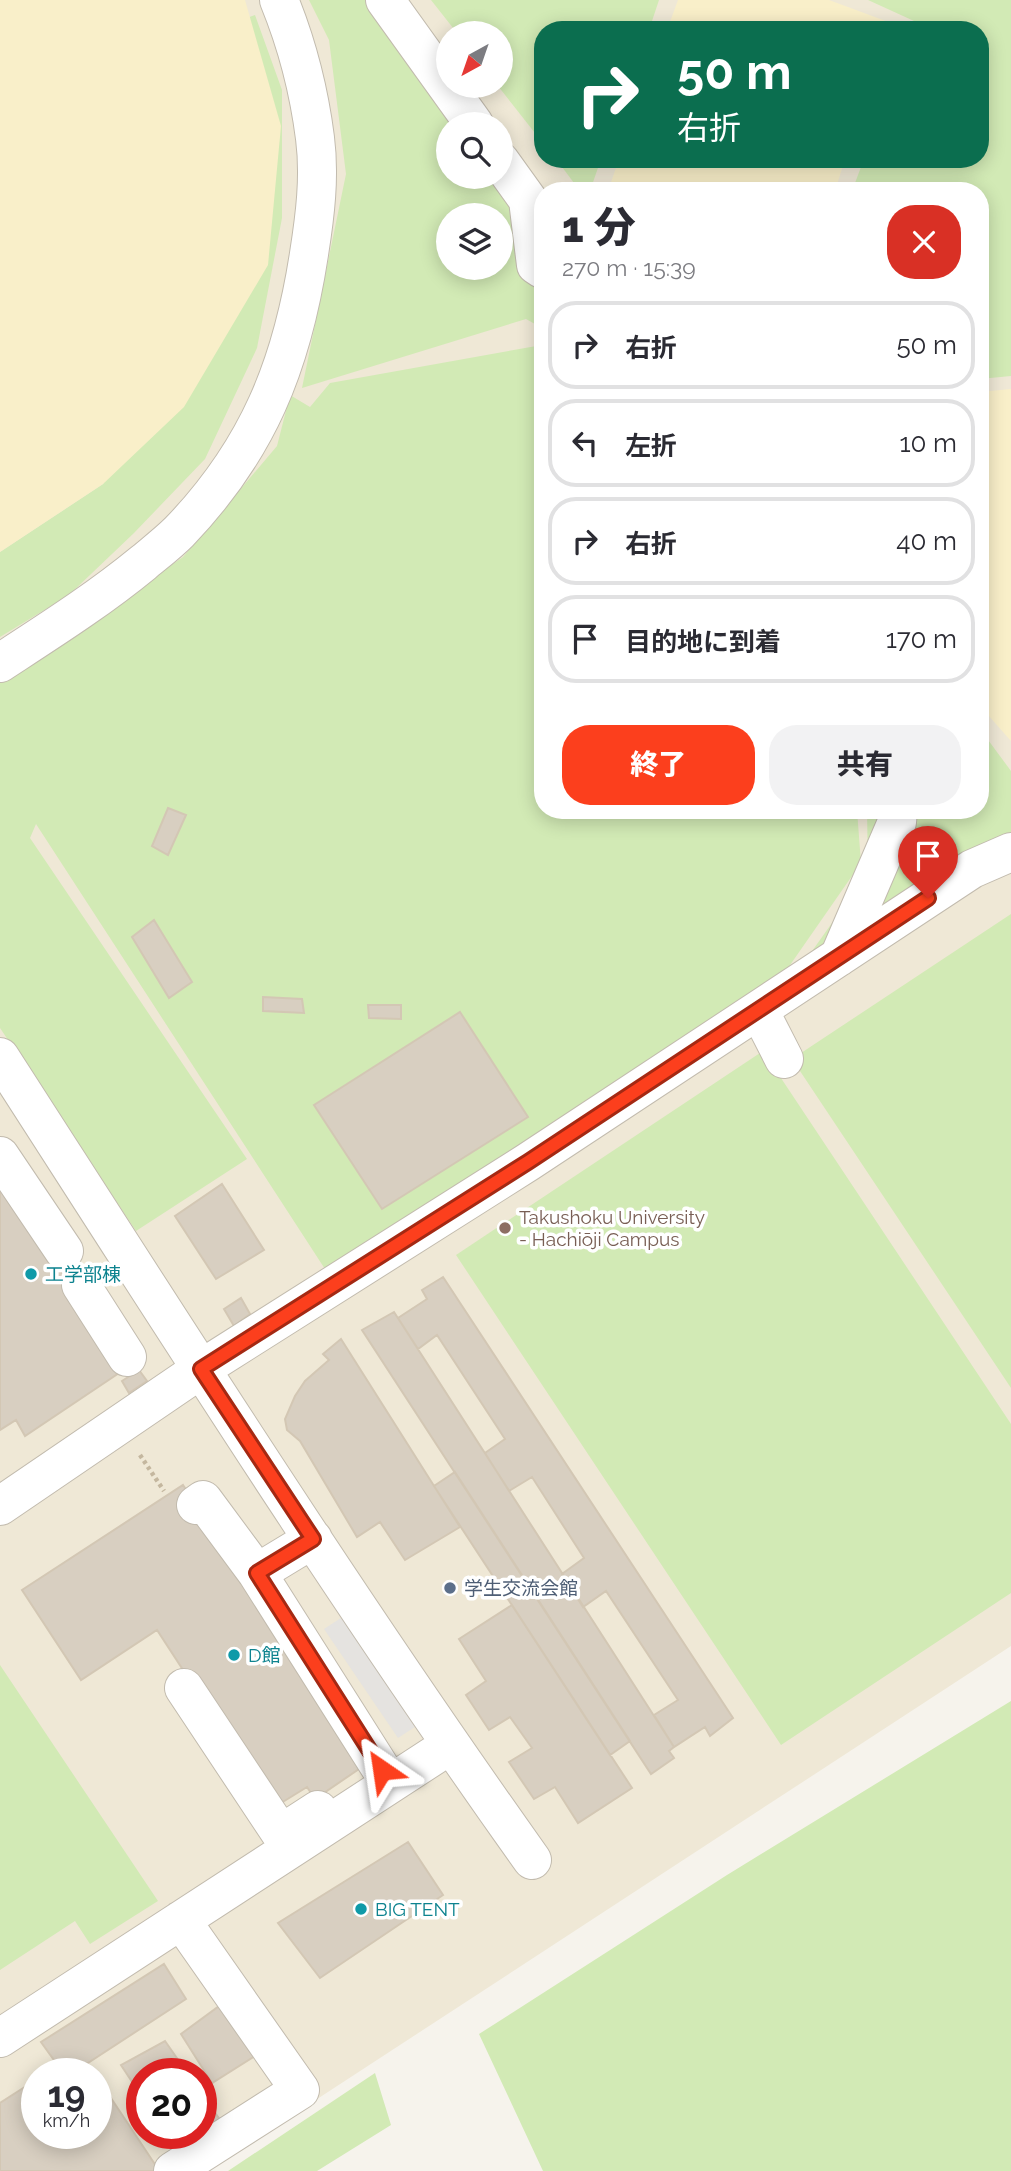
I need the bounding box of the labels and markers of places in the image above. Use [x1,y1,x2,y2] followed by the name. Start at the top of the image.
[898,826,958,898] pin
[519,1206,705,1250] place label: Takushoku University - Hachiōji Campus
[497,1220,513,1236] marker: Takushoku University - Hachiōji Campus
[45,1263,121,1285] place label: 工学部棟
[23,1266,39,1282] marker: 工学部棟
[464,1577,578,1599] place label: 学生交流会館
[442,1580,458,1596] marker: 学生交流会館
[248,1644,281,1666] place label: D館
[226,1647,242,1663] marker: D館
[375,1898,460,1920] place label: BIG TENT
[353,1901,369,1917] marker: BIG TENT

